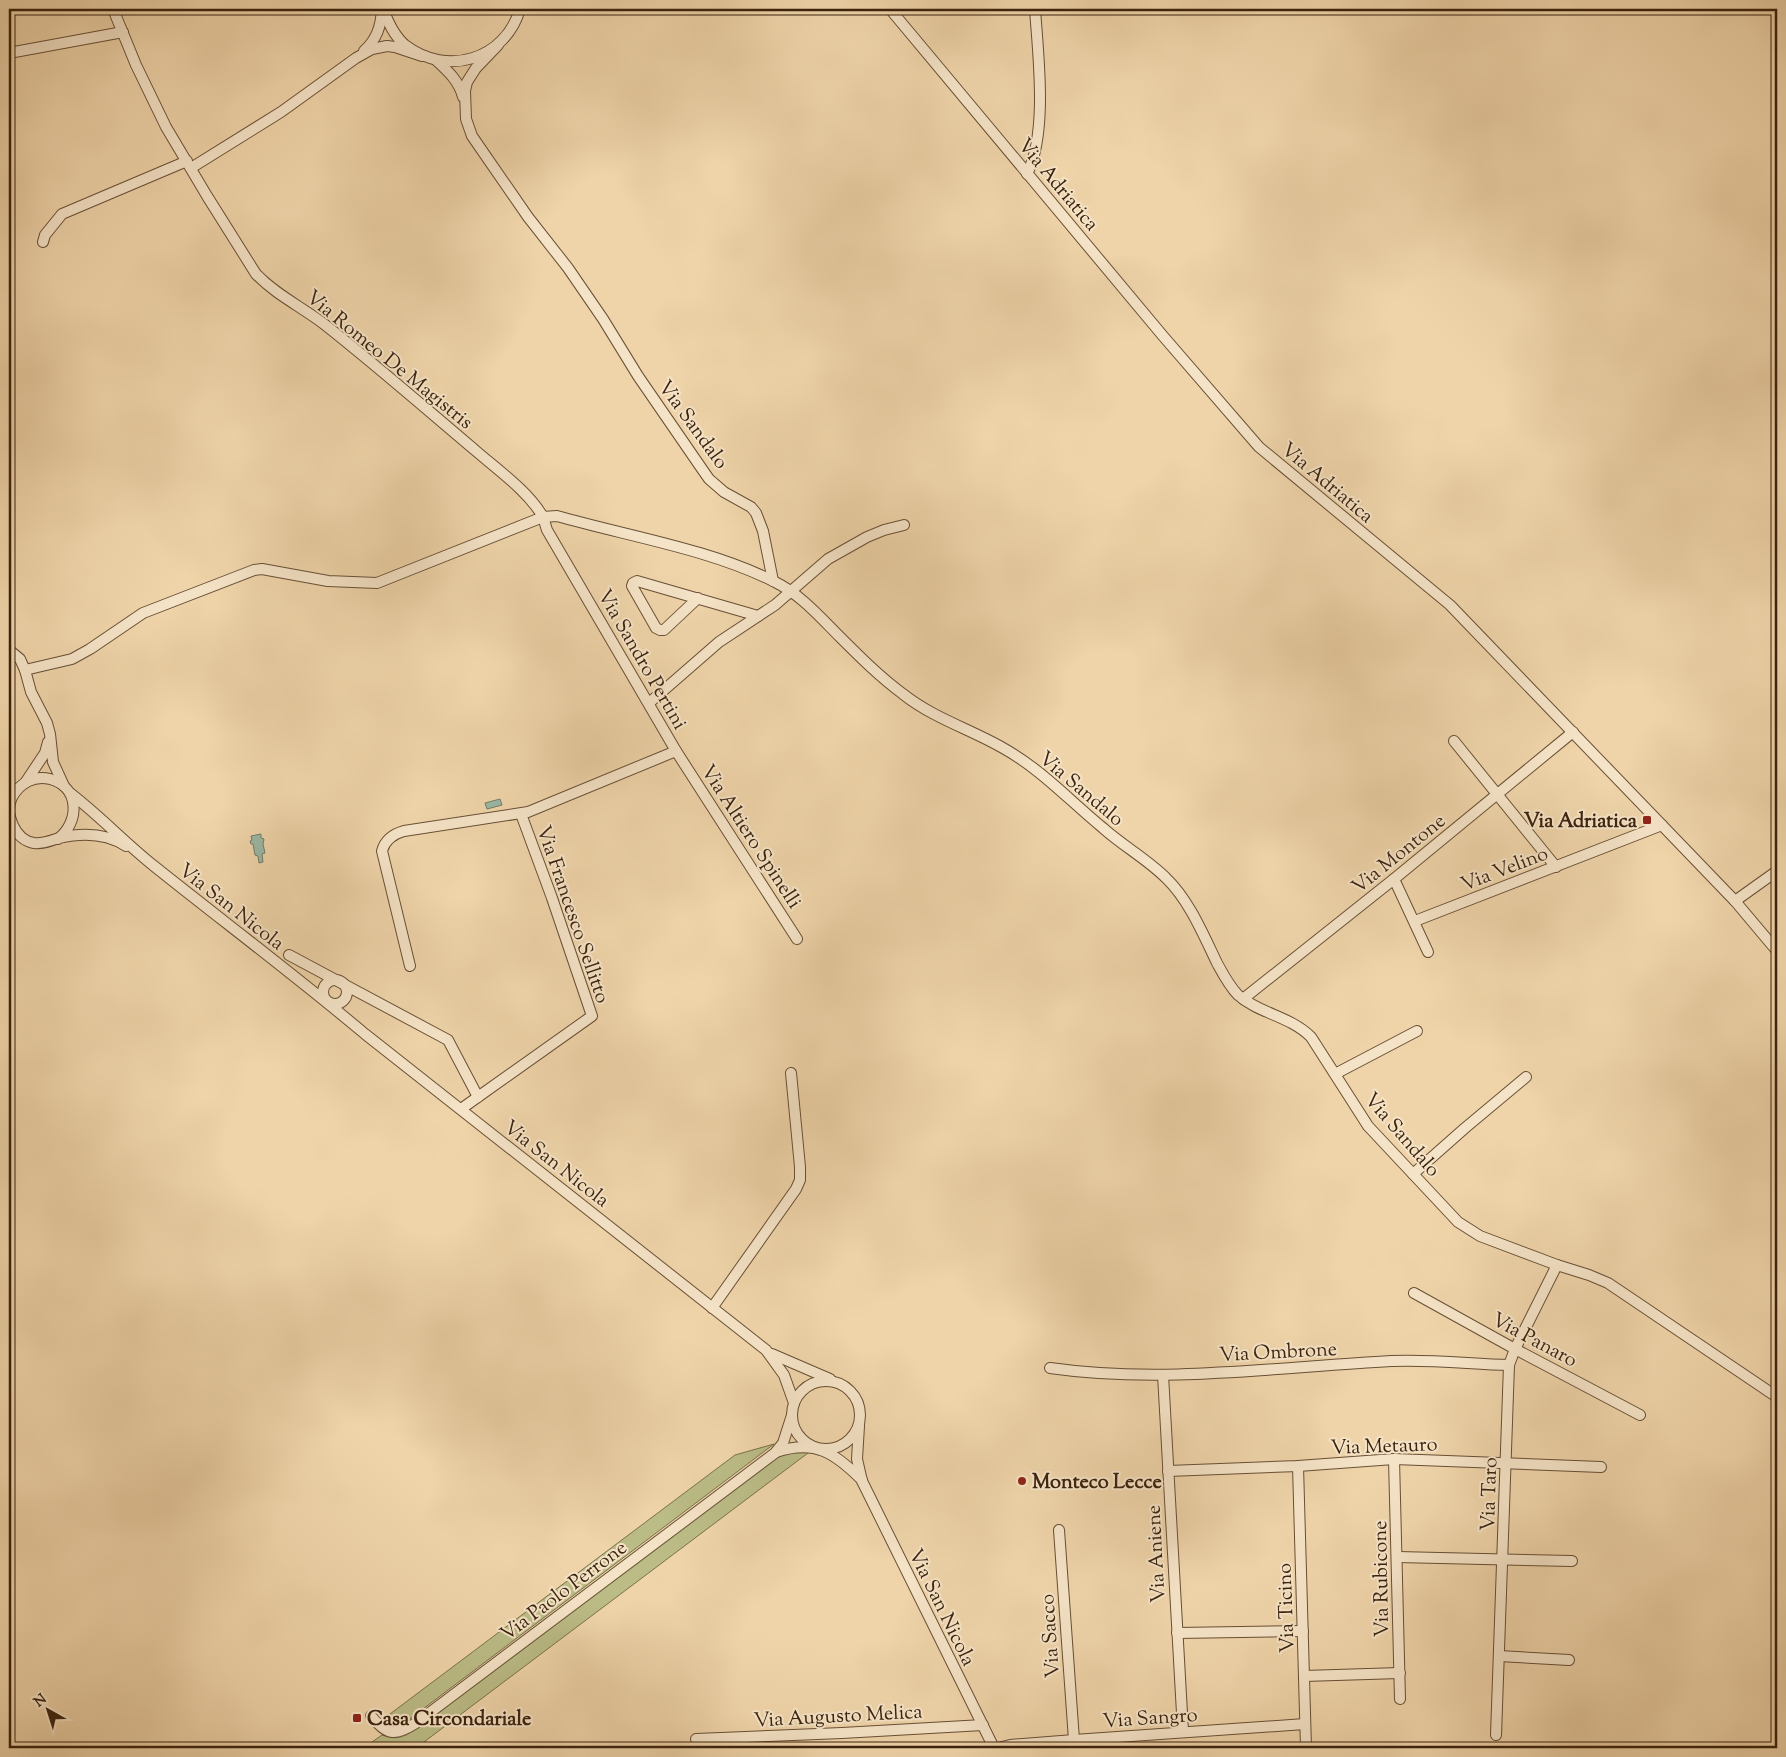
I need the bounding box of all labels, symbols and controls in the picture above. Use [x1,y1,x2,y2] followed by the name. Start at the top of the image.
[1010,133,1105,238] street label: Via Adriatica
[299,284,478,438] street label: Via Romeo De Magistris
[650,375,734,476] street label: Via Sandalo
[1274,436,1379,531] street label: Via Adriatica
[589,585,693,736] street label: Via Sandro Pertini
[1031,745,1129,834] street label: Via Sandalo
[692,760,808,915] street label: Via Altiero Spinelli
[1346,808,1453,902] street label: Via Montone
[1524,808,1638,837] place label: Via Adriatica
[1641,814,1653,826] marker: Via Adriatica
[528,822,616,1008] street label: Via Francesco Sellitto
[1457,840,1553,900] street label: Via Velino
[171,857,290,959] street label: Via San Nicola
[1356,1087,1446,1184] street label: Via Sandalo
[496,1114,615,1216] street label: Via San Nicola
[1486,1306,1582,1376] street label: Via Panaro
[1219,1336,1338,1371] street label: Via Ombrone
[1330,1431,1438,1464] street label: Via Metauro
[1475,1457,1506,1531] street label: Via Taro
[1032,1469,1162,1498] place label: Monteco Lecce
[1016,1475,1028,1487] marker: Monteco Lecce
[1140,1504,1175,1604] street label: Via Aniene
[1367,1520,1398,1638] street label: Via Rubicone
[495,1535,634,1649] street label: Via Paolo Perrone
[900,1544,982,1672] street label: Via San Nicola
[1271,1562,1304,1653] street label: Via Ticino
[1034,1593,1069,1679] street label: Via Sacco
[22,1684,72,1734] north arrow
[30,1690,52,1713] text: N
[753,1699,923,1736] street label: Via Augusto Melica
[1102,1702,1199,1737] street label: Via Sangro
[367,1706,531,1735] place label: Casa Circondariale
[351,1712,363,1724] marker: Casa Circondariale

